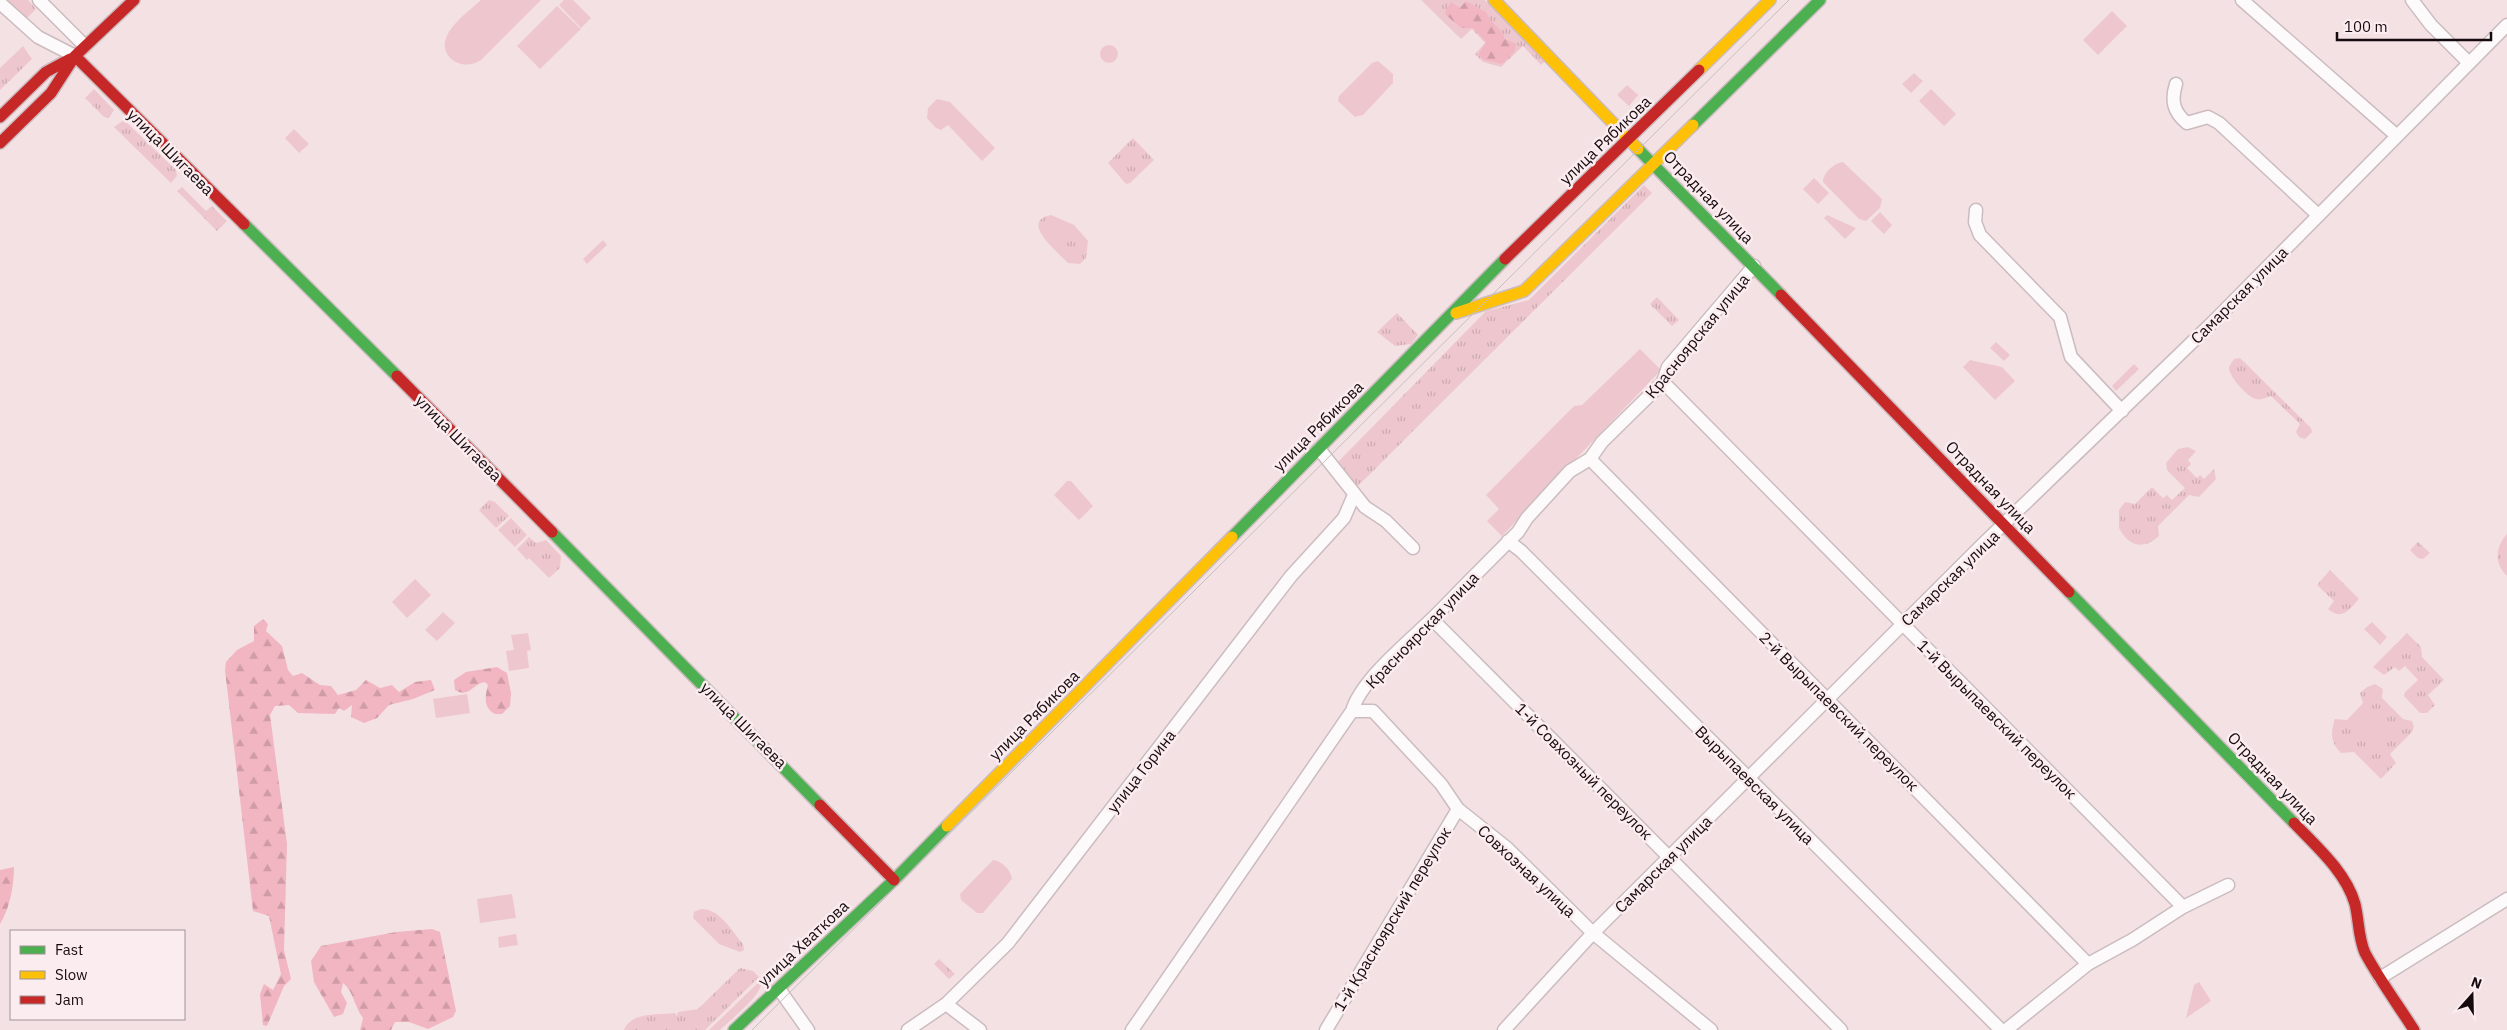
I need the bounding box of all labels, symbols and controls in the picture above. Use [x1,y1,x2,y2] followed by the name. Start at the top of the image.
[2337,10,2491,42] scale bar
[2344,17,2388,36] text: 100 m
[1555,91,1655,189] street label: улица Рябикова
[124,105,219,200] street label: улица Шигаева
[1660,146,1759,248] street label: Отрадная улица
[2186,242,2292,348] street label: Самарская улица
[1641,269,1754,402] street label: Красноярская улица
[1269,376,1368,475] street label: улица Рябикова
[412,391,507,486] street label: улица Шигаева
[1942,436,2041,538] street label: Отрадная улица
[1897,526,2004,630] street label: Самарская улица
[1361,567,1483,693] street label: Красноярская улица
[1755,627,1923,795] street label: 2-й Вырыпаевский переулок
[1913,635,2081,803] street label: 1-й Вырыпаевский переулок
[985,665,1084,764] street label: улица Рябикова
[697,678,792,773] street label: улица Шигаева
[1511,698,1657,844] street label: 1-й Совхозный переулок
[1691,721,1819,849] street label: Вырыпаевская улица
[1102,725,1180,817] street label: улица Горина
[2224,727,2323,829] street label: Отрадная улица
[1610,811,1716,917] street label: Самарская улица
[1474,820,1581,922] street label: Совхозная улица
[1329,823,1455,1015] street label: 1-й Красноярский переулок
[753,895,853,990] street label: улица Хваткова
[10,930,185,1020] legend
[55,940,83,959] text: Fast
[55,965,88,984] text: Slow
[2447,970,2497,1020] north arrow
[2469,973,2484,993] text: N
[55,990,84,1009] text: Jam

